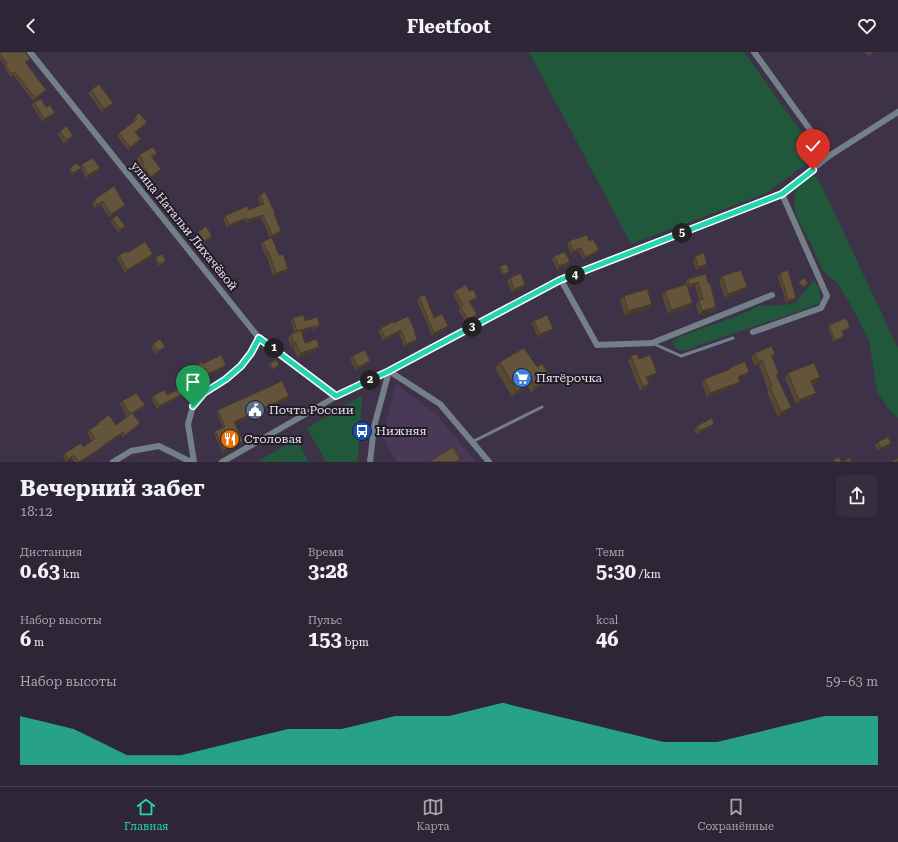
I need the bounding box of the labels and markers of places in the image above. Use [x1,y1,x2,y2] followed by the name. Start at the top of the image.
[796,129,830,170] pin
[672,223,692,243] pin: 5
[565,265,585,285] pin: 4
[462,317,482,337] pin: 3
[264,338,284,358] pin: 1
[176,365,210,406] pin
[511,367,533,389] supermarket icon: Пятёрочка
[360,370,380,390] pin: 2
[536,371,603,385] place label: Пятёрочка
[244,399,266,421] public building icon: Почта России
[269,403,354,417] place label: Почта России
[351,420,373,442] bus stop icon: Нижняя
[376,424,427,438] place label: Нижняя
[219,428,241,450] restaurant icon: Столовая
[244,432,302,446] place label: Столовая

